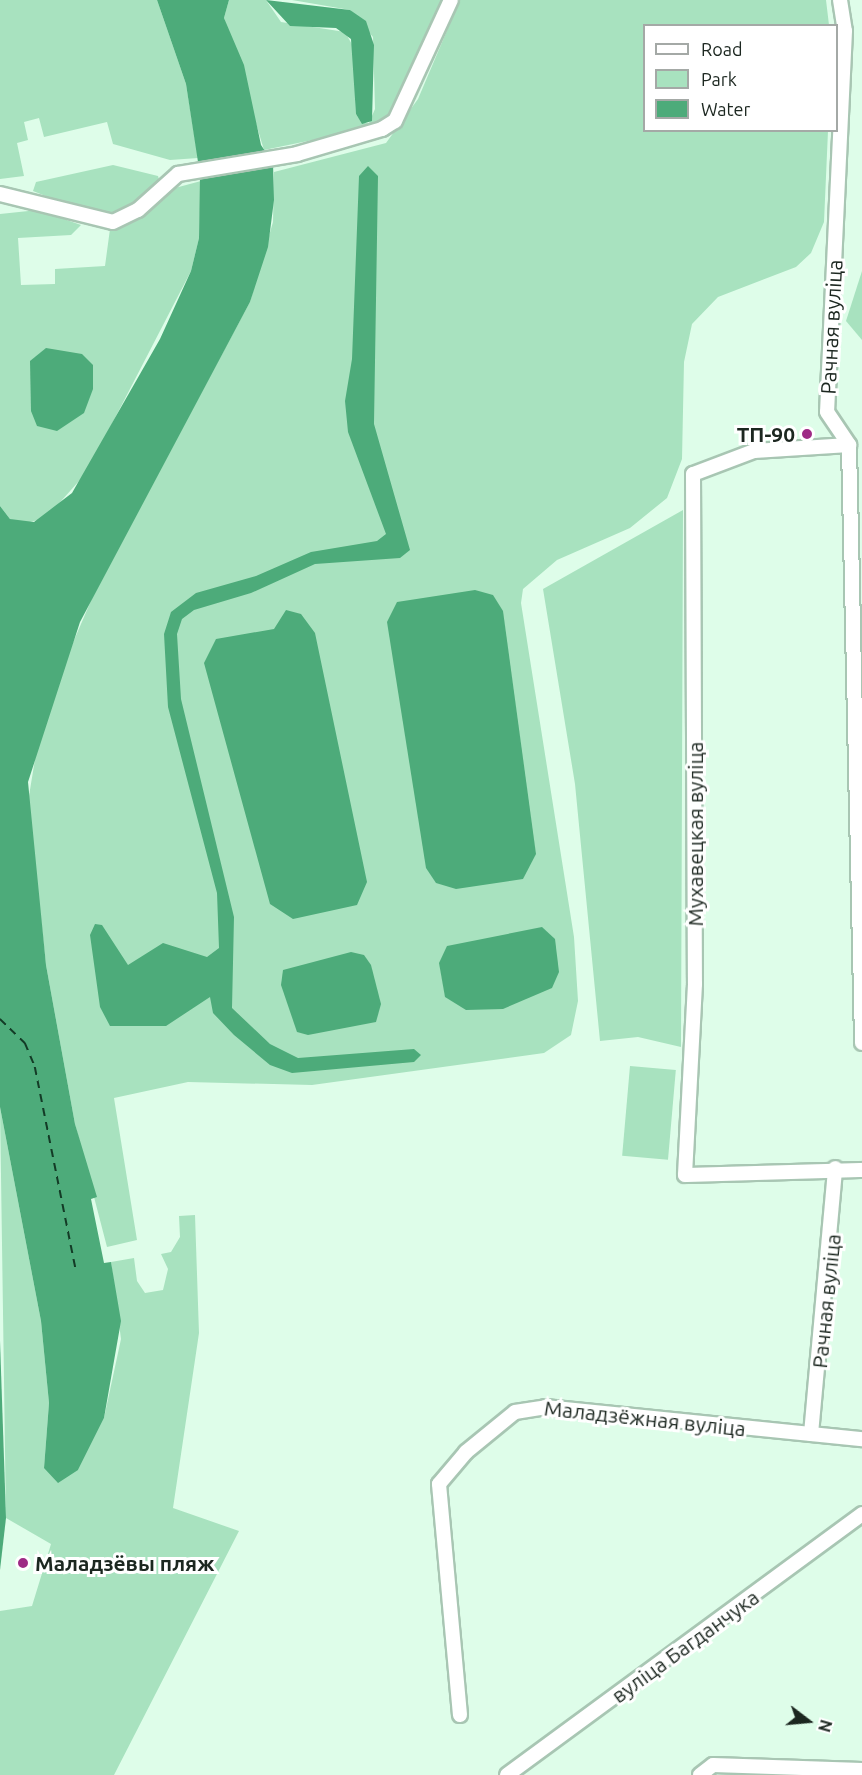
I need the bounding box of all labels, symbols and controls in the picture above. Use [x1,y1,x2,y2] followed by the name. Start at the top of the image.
[643,24,838,132] legend
[701,39,743,59] text: Road
[701,69,737,89] text: Park
[701,99,750,119] text: Water
[815,259,847,395] street label: Рачная вуліца
[737,421,795,447] place label: ТП-90
[800,427,814,441] marker: ТП-90
[682,742,708,926] street label: Мухавецкая вуліца
[806,1233,846,1369] street label: Рачная вуліца
[543,1395,747,1441] street label: Маладзёжная вуліца
[35,1550,214,1576] place label: Маладзёвы пляж
[16,1556,30,1570] marker: Маладзёвы пляж
[606,1584,764,1708] street label: вуліца Багданчука
[778,1691,838,1751] north arrow
[815,1718,836,1734] text: N

